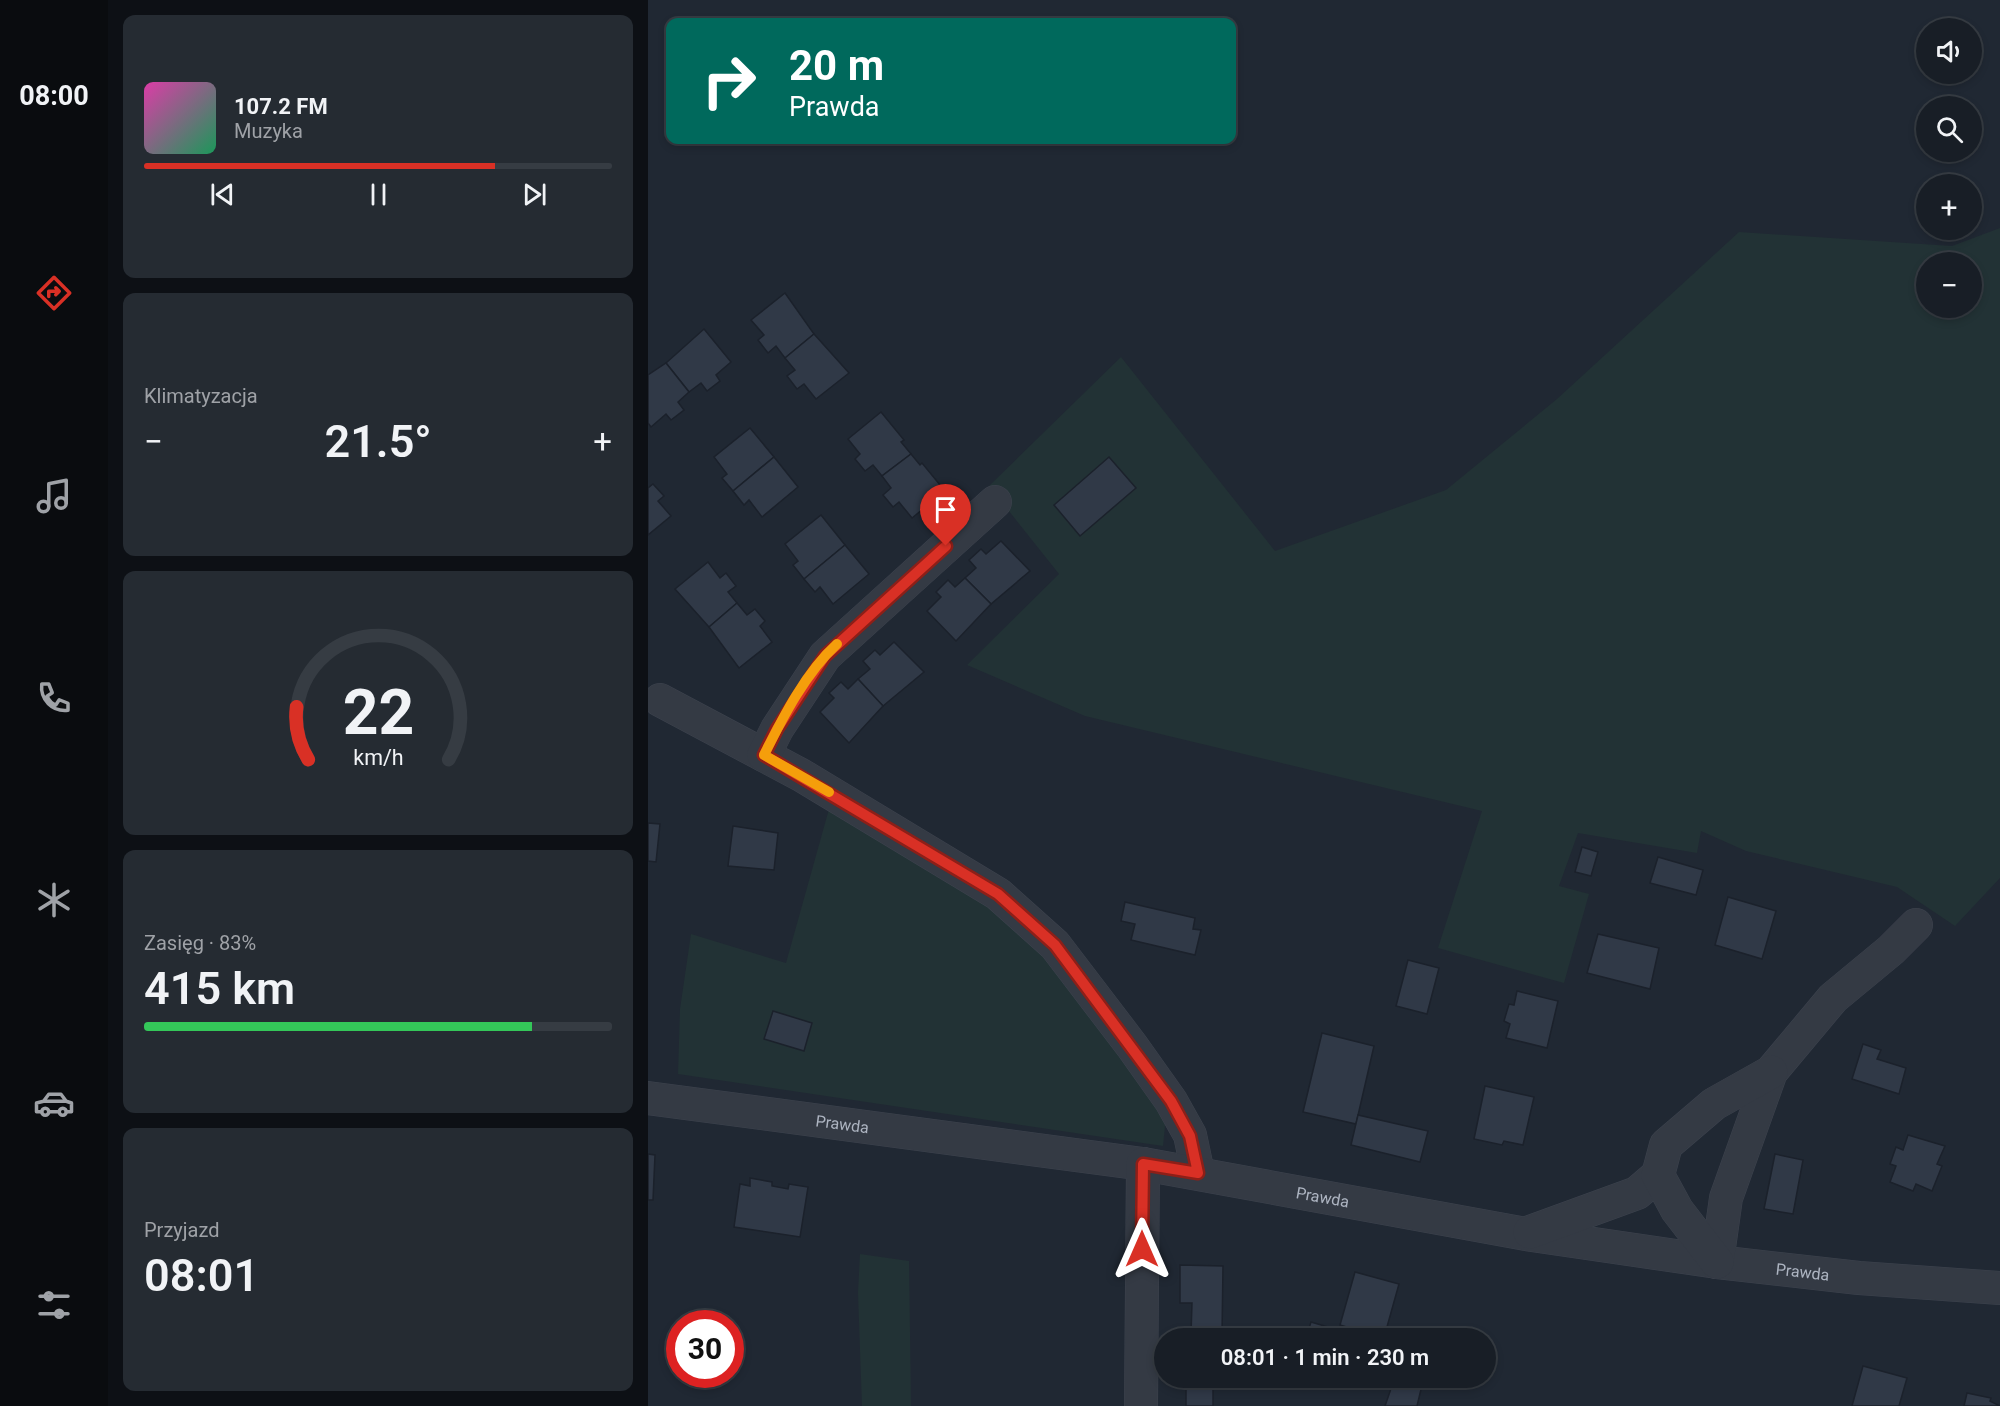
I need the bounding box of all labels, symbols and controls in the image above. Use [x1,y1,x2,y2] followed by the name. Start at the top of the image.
[1916,18,1982,318] map controls
[1916,18,1982,84] button: sound
[789,41,884,90] text: 20 m
[690,42,768,120] icon: right
[19,80,89,112] text: 08:00
[789,91,880,123] text: Prawda
[234,94,328,119] text: 107.2 FM
[1916,96,1982,162] button: search
[234,119,303,143] text: Muzyka
[1916,174,1982,240] button: +
[206,178,239,211] icon: previous
[362,178,395,211] icon: pause
[518,178,551,211] icon: next
[1916,252,1982,318] button: −
[33,272,75,314] icon: directions
[144,384,258,408] text: Klimatyzacja
[324,415,432,468] text: 21.5°
[144,422,163,461] text: −
[593,422,612,461] text: +
[33,475,75,517] icon: music
[920,484,971,546] pin
[929,493,962,526] icon: arrive
[342,676,414,749] text: 22
[33,677,75,719] icon: phone
[353,745,403,770] text: km/h
[33,879,75,921] icon: climate
[144,931,256,955] text: Zasięg · 83%
[144,962,295,1015] text: 415 km
[33,1082,75,1124] icon: car
[814,1111,870,1137] street label: Prawda
[1294,1183,1351,1211] street label: Prawda
[1110,1217,1174,1281] position arrow
[144,1218,220,1242] text: Przyjazd
[144,1249,259,1302] text: 08:01
[1775,1260,1830,1285] street label: Prawda
[33,1284,75,1326] icon: filters
[666,1310,744,1388] speed limit sign: 30
[1221,1345,1429,1370] text: 08:01 · 1 min · 230 m

